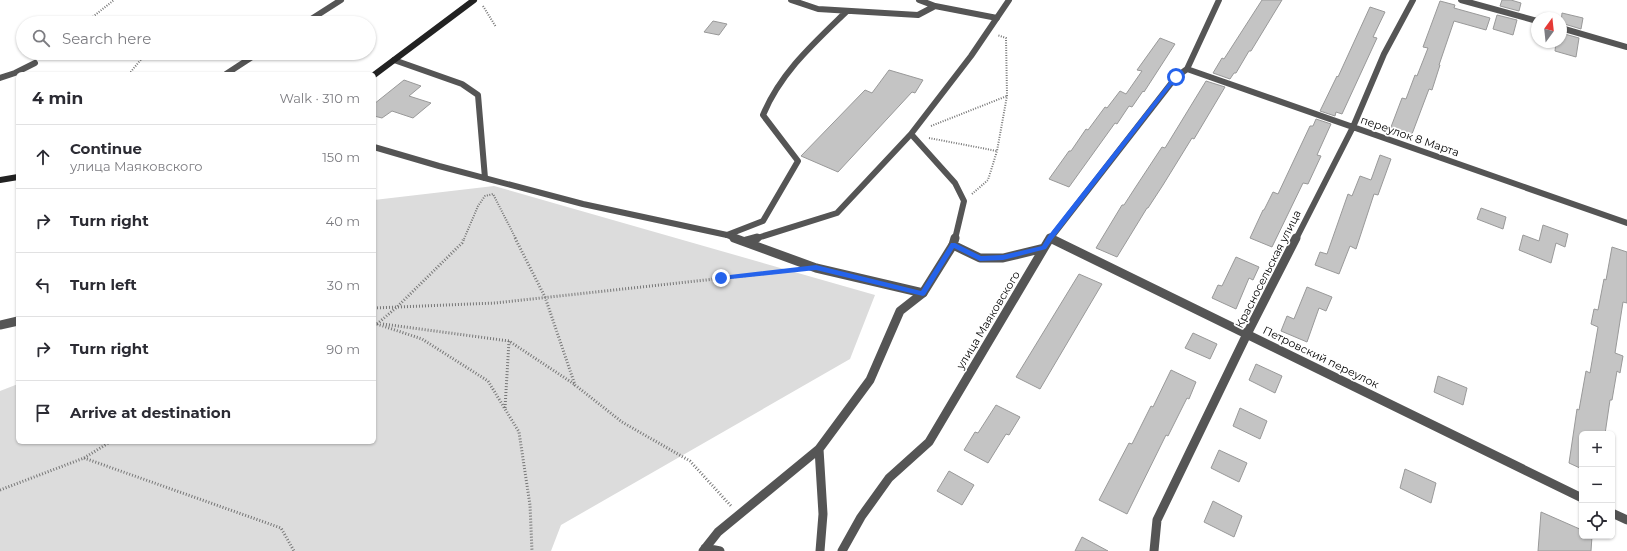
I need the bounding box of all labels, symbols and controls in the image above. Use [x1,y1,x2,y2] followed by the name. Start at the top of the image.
[1531,12,1567,48] north arrow
[16,16,376,60] search box
[30,27,52,49] icon: search
[62,29,151,48] text: Search here
[1167,68,1185,86] route start
[32,88,83,108] text: 4 min
[279,90,360,106] text: Walk · 310 m
[1359,113,1461,159] street label: переулок 8 Марта
[70,139,142,158] text: Continue
[32,146,54,168] icon: ahead
[322,149,360,165] text: 150 m
[70,158,203,174] text: улица Маяковского
[1232,208,1304,330] street label: Красносельская улица
[32,210,54,232] icon: right
[70,211,149,230] text: Turn right
[326,213,360,229] text: 40 m
[953,268,1023,373] street label: улица Маяковского
[712,269,730,287] route end
[32,274,54,296] icon: left
[70,275,137,294] text: Turn left
[327,277,360,293] text: 30 m
[1261,323,1382,391] street label: Петровский переулок
[32,338,54,360] icon: right
[70,339,149,358] text: Turn right
[326,341,360,357] text: 90 m
[32,402,54,424] icon: arrive
[70,403,231,422] text: Arrive at destination
[1579,431,1615,539] map controls
[1579,431,1615,467] button: +
[1579,467,1615,503] button: −
[1579,503,1615,539] button: locate

